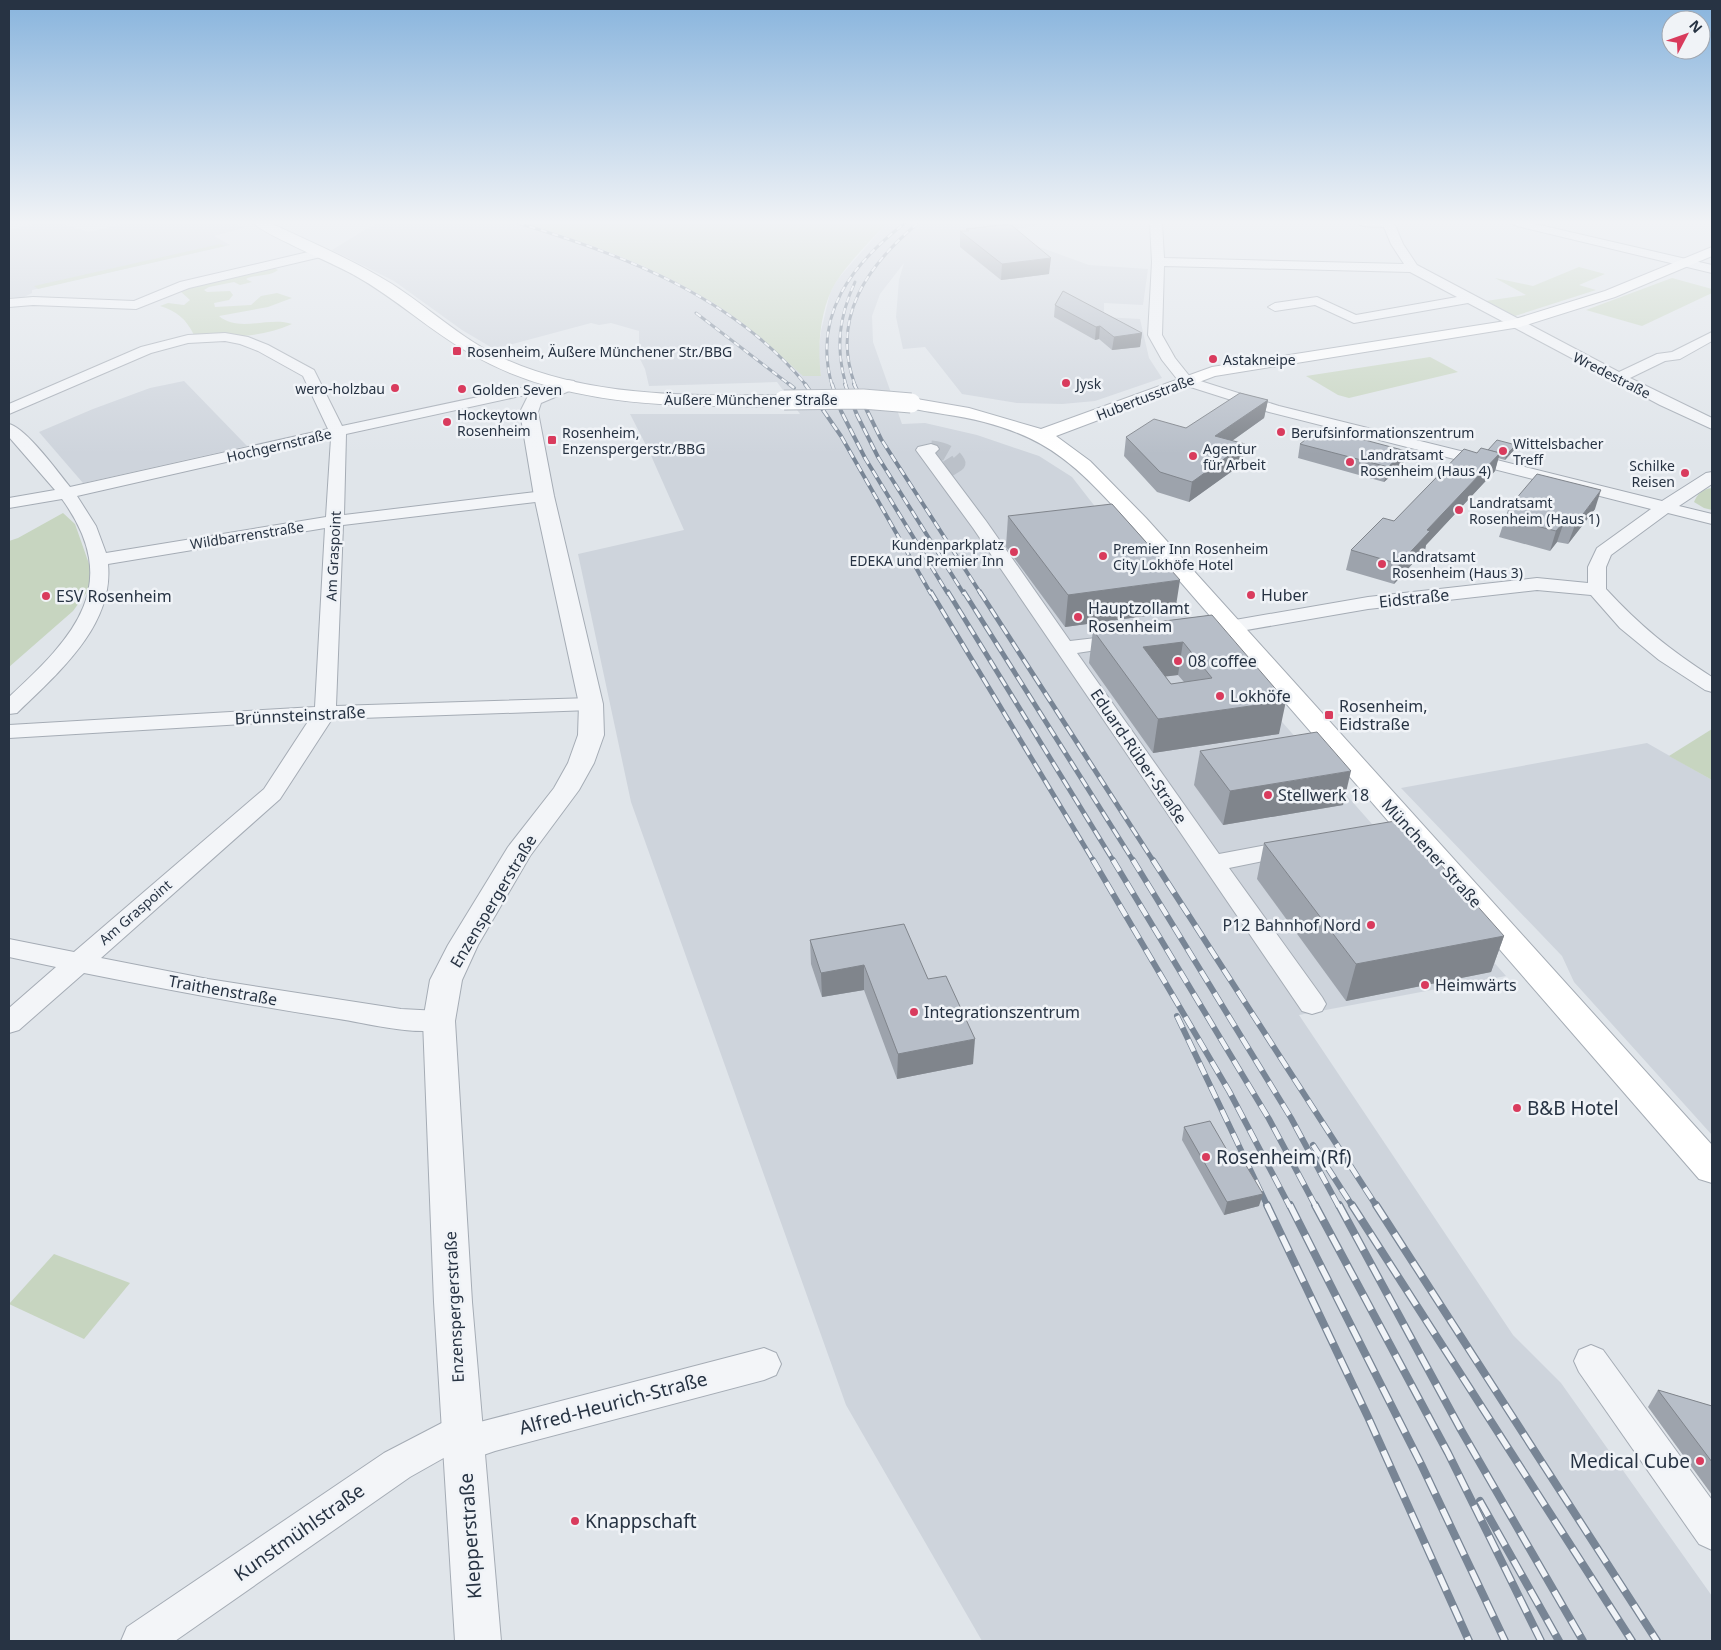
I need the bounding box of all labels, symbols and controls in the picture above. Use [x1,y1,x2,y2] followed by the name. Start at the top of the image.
[1661,10,1711,60] north arrow
[1685,16,1707,37] text: N
[467,342,732,361] place label: Rosenheim, Äußere Münchener Str./BBG
[451,345,463,357] marker: Rosenheim, Äußere Münchener Str./BBG
[1570,347,1654,403] street label: Wredestraße
[1223,350,1296,369] place label: Astakneipe
[1207,353,1219,365] marker: Astakneipe
[1093,370,1197,424] street label: Hubertusstraße
[1074,374,1102,393] place label: Jysk
[1060,377,1072,389] marker: Jysk
[295,379,385,398] place label: wero-holzbau
[472,380,562,399] place label: Golden Seven
[389,382,401,394] marker: wero-holzbau
[456,383,468,395] marker: Golden Seven
[664,390,838,409] street label: Äußere Münchener Straße
[457,405,538,440] place label: Hockeytown Rosenheim
[441,416,453,428] marker: Hockeytown Rosenheim
[562,423,705,458] place label: Rosenheim, Enzenspergerstr./BBG
[1291,423,1474,442] place label: Berufsinformationszentrum
[225,424,333,466] street label: Hochgernstraße
[1275,426,1287,438] marker: Berufsinformationszentrum
[546,434,558,446] marker: Rosenheim, Enzenspergerstr./BBG
[1513,434,1604,469] place label: Wittelsbacher Treff
[1203,439,1266,474] place label: Agentur für Arbeit
[1360,445,1491,480] place label: Landratsamt Rosenheim (Haus 4)
[1497,445,1509,457] marker: Wittelsbacher Treff
[1187,450,1199,462] marker: Agentur für Arbeit
[1344,456,1356,468] marker: Landratsamt Rosenheim (Haus 4)
[1629,456,1675,491] place label: Schilke Reisen
[1679,467,1691,479] marker: Schilke Reisen
[1469,493,1600,528] place label: Landratsamt Rosenheim (Haus 1)
[1453,504,1465,516] marker: Landratsamt Rosenheim (Haus 1)
[321,510,345,602] street label: Am Graspoint
[189,517,305,553] street label: Wildbarrenstraße
[849,535,1004,570] place label: Kundenparkplatz EDEKA und Premier Inn
[1113,539,1268,574] place label: Premier Inn Rosenheim City Lokhöfe Hotel
[1008,546,1020,558] marker: Kundenparkplatz EDEKA und Premier Inn
[1392,547,1523,582] place label: Landratsamt Rosenheim (Haus 3)
[1097,550,1109,562] marker: Premier Inn Rosenheim City Lokhöfe Hotel
[1376,558,1388,570] marker: Landratsamt Rosenheim (Haus 3)
[1378,583,1450,613] street label: Eidstraße
[1261,584,1309,606] place label: Huber
[56,585,172,607] place label: ESV Rosenheim
[1245,589,1257,601] marker: Huber
[40,590,52,602] marker: ESV Rosenheim
[1088,597,1190,637] place label: Hauptzollamt Rosenheim
[1072,611,1084,623] marker: Hauptzollamt Rosenheim
[1188,650,1257,672] place label: 08 coffee
[1172,655,1184,667] marker: 08 coffee
[1086,684,1192,828] street label: Eduard-Rüber-Straße
[1230,685,1291,707] place label: Lokhöfe
[1214,690,1226,702] marker: Lokhöfe
[1339,695,1428,735] place label: Rosenheim, Eidstraße
[234,701,366,729] street label: Brünnsteinstraße
[1323,709,1335,721] marker: Rosenheim, Eidstraße
[1278,784,1369,806] place label: Stellwerk 18
[1262,789,1274,801] marker: Stellwerk 18
[1377,794,1487,912] street label: Münchener Straße
[445,830,541,972] street label: Enzenspergerstraße
[95,875,175,949] street label: Am Graspoint
[1223,914,1361,936] place label: P12 Bahnhof Nord
[1365,919,1377,931] marker: P12 Bahnhof Nord
[167,970,279,1010] street label: Traithenstraße
[1435,974,1517,996] place label: Heimwärts
[1419,979,1431,991] marker: Heimwärts
[924,1001,1080,1023] place label: Integrationszentrum
[908,1006,920,1018] marker: Integrationszentrum
[1527,1095,1619,1121] place label: B&B Hotel
[1511,1102,1523,1114] marker: B&B Hotel
[1216,1144,1351,1170] place label: Rosenheim (Rf)
[1200,1151,1212,1163] marker: Rosenheim (Rf)
[439,1231,469,1383] street label: Enzenspergerstraße
[516,1365,710,1441] street label: Alfred-Heurich-Straße
[1570,1448,1690,1474] place label: Medical Cube
[1694,1455,1706,1467] marker: Medical Cube
[453,1472,487,1600] street label: Klepperstraße
[228,1477,370,1587] street label: Kunstmühlstraße
[585,1508,697,1534] place label: Knappschaft
[569,1515,581,1527] marker: Knappschaft

